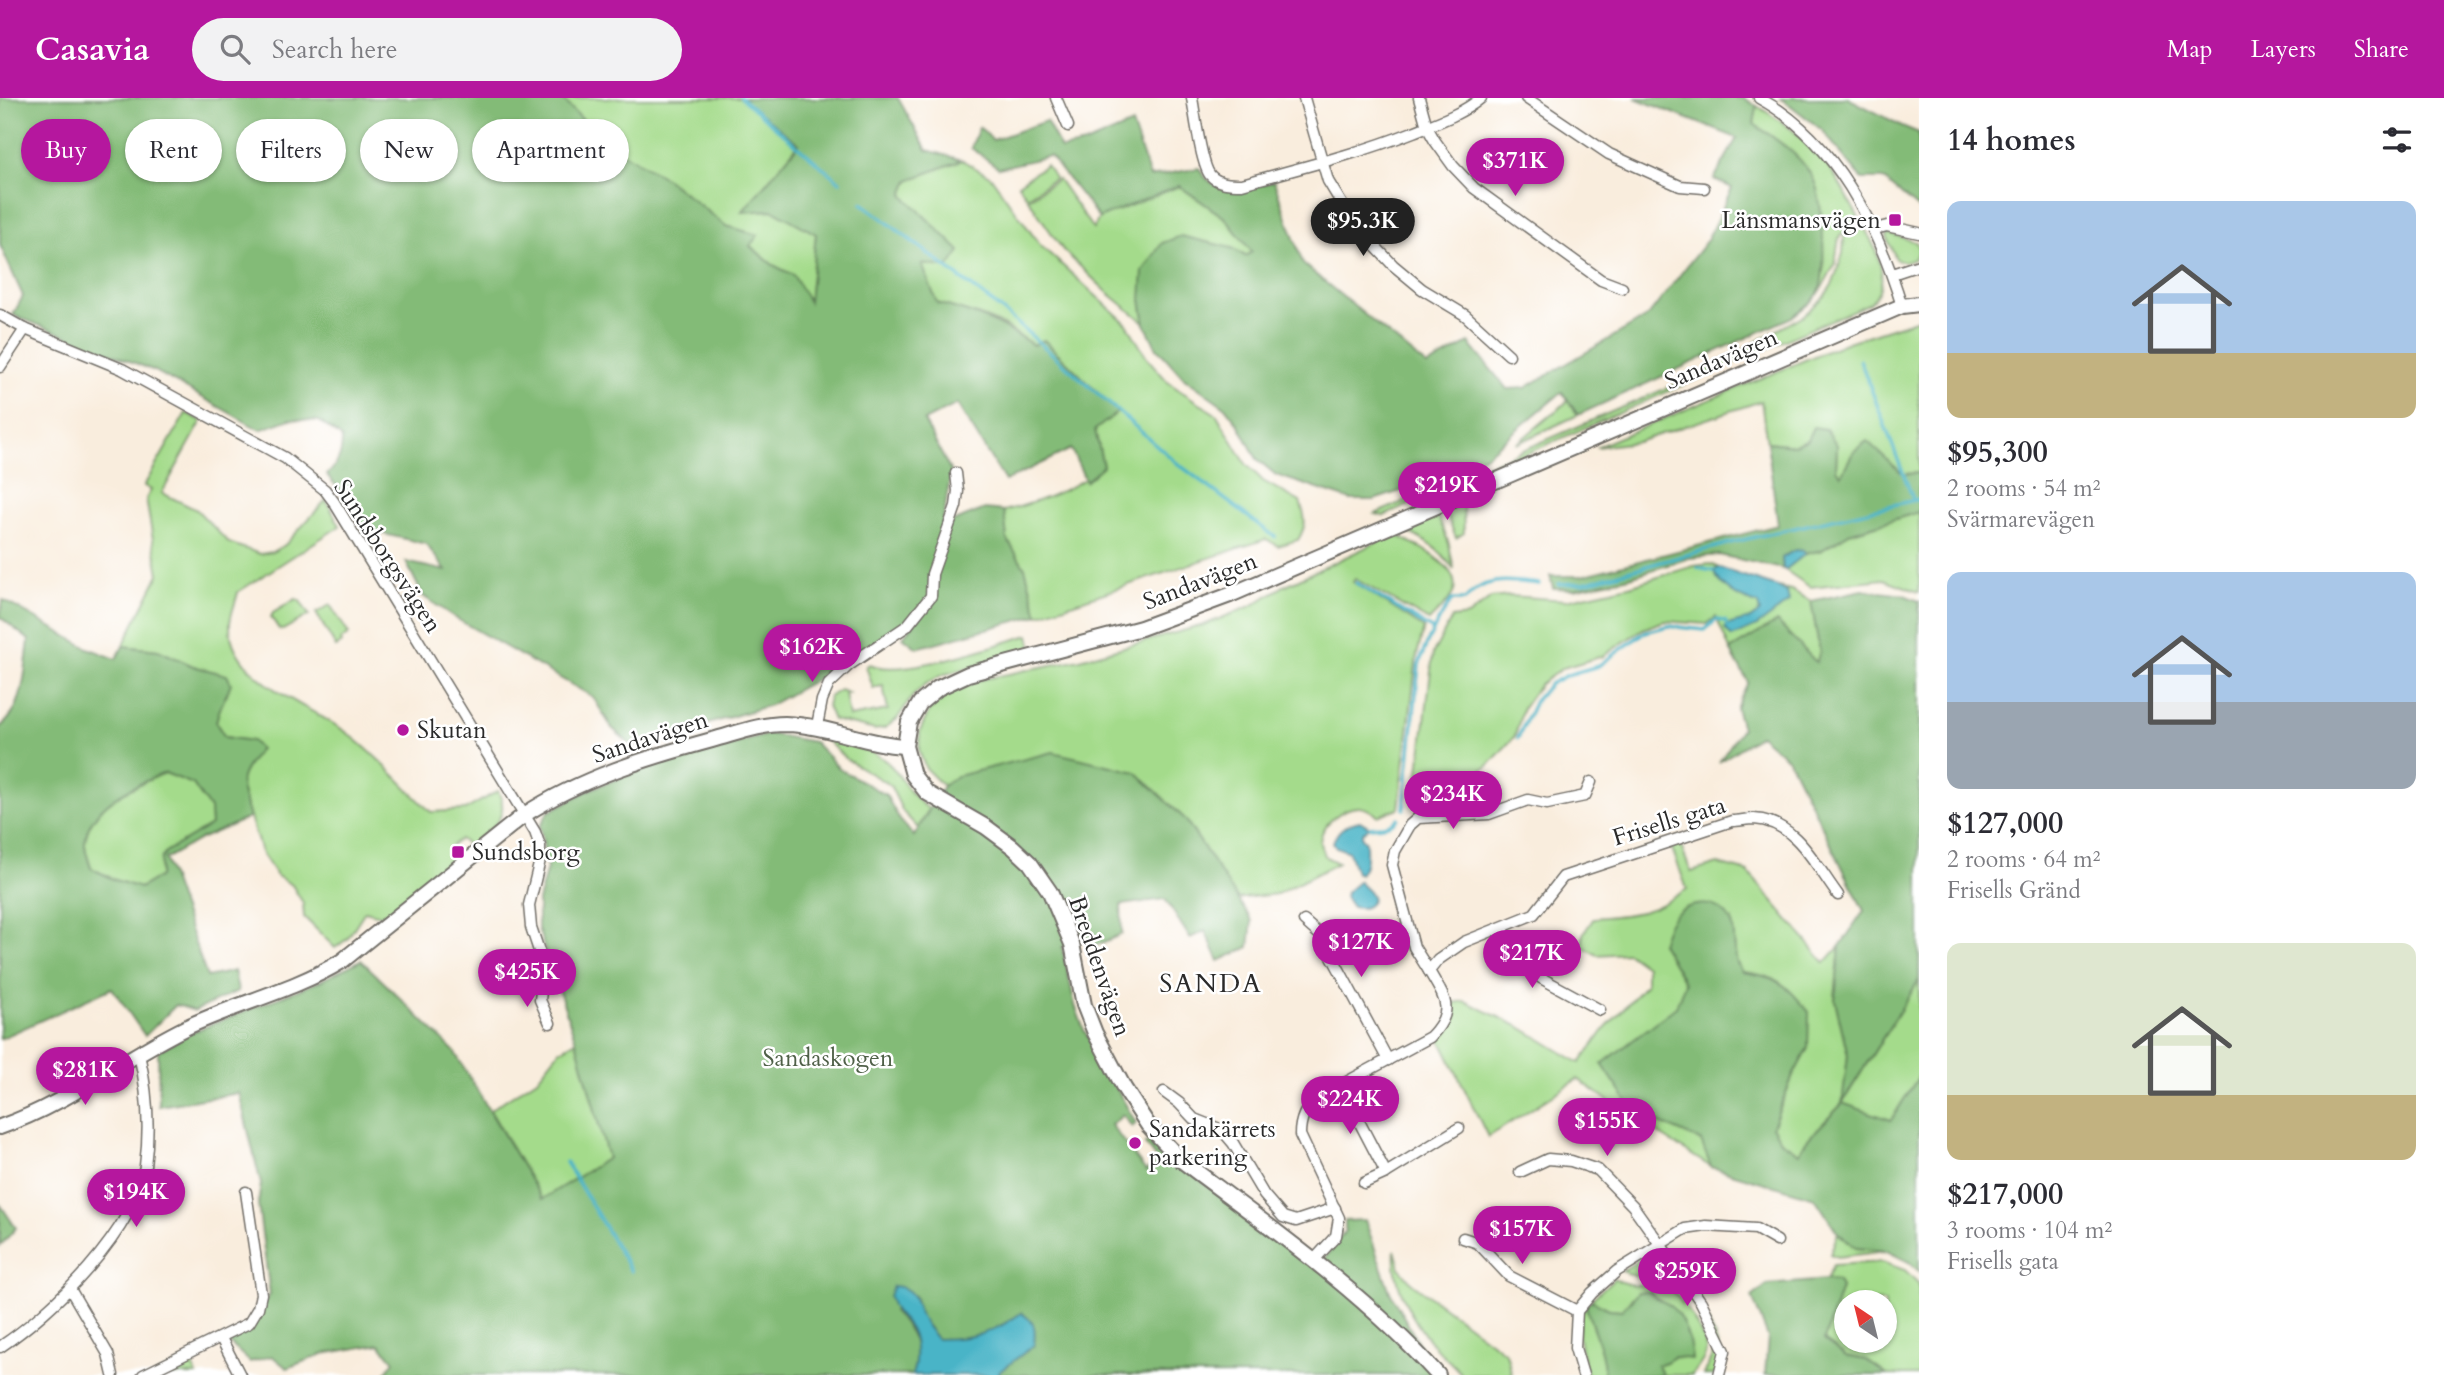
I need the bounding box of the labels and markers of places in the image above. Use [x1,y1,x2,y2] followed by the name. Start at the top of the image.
[1466,139,1564,198] pin: $371K
[1306,198,1420,258] pin: $95.3K
[1721,204,1881,237] place label: Länsmansvägen
[1887,212,1903,228] marker: Länsmansvägen
[1398,462,1496,522] pin: $219K
[763,624,861,684] pin: $162K
[417,714,487,747] place label: Skutan
[395,722,411,738] marker: Skutan
[1404,772,1502,831] pin: $234K
[472,836,580,869] place label: Sundsborg
[450,844,466,860] marker: Sundsborg
[1312,920,1410,979] pin: $127K
[1483,930,1581,990] pin: $217K
[478,950,576,1009] pin: $425K
[36,1048,134,1107] pin: $281K
[1301,1076,1399,1136] pin: $224K
[1558,1098,1656,1158] pin: $155K
[1149,1113,1276,1174] place label: Sandakärrets parkering
[1127,1135,1143,1151] marker: Sandakärrets parkering
[87,1170,185,1229] pin: $194K
[1473,1206,1571,1266] pin: $157K
[1638,1248,1736,1308] pin: $259K

